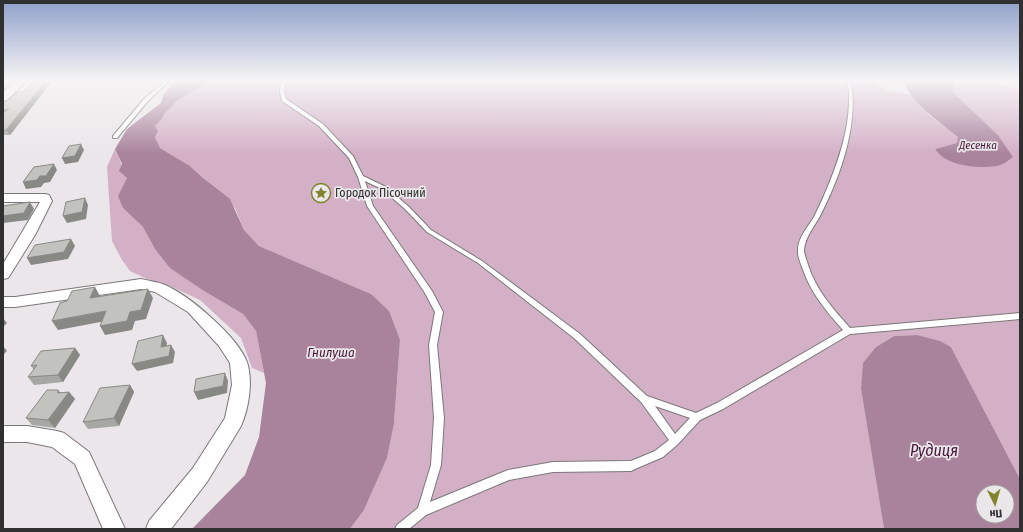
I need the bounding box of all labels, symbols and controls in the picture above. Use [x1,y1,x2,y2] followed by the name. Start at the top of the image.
[958,139,997,152] water label: Десенка
[310,182,332,204] place icon: Городок Пісочний
[335,186,426,200] place label: Городок Пісочний
[307,345,355,360] water label: Гнилуша
[910,441,958,460] water label: Рудиця
[975,484,1015,524] north arrow
[989,506,1003,520] text: Пн

